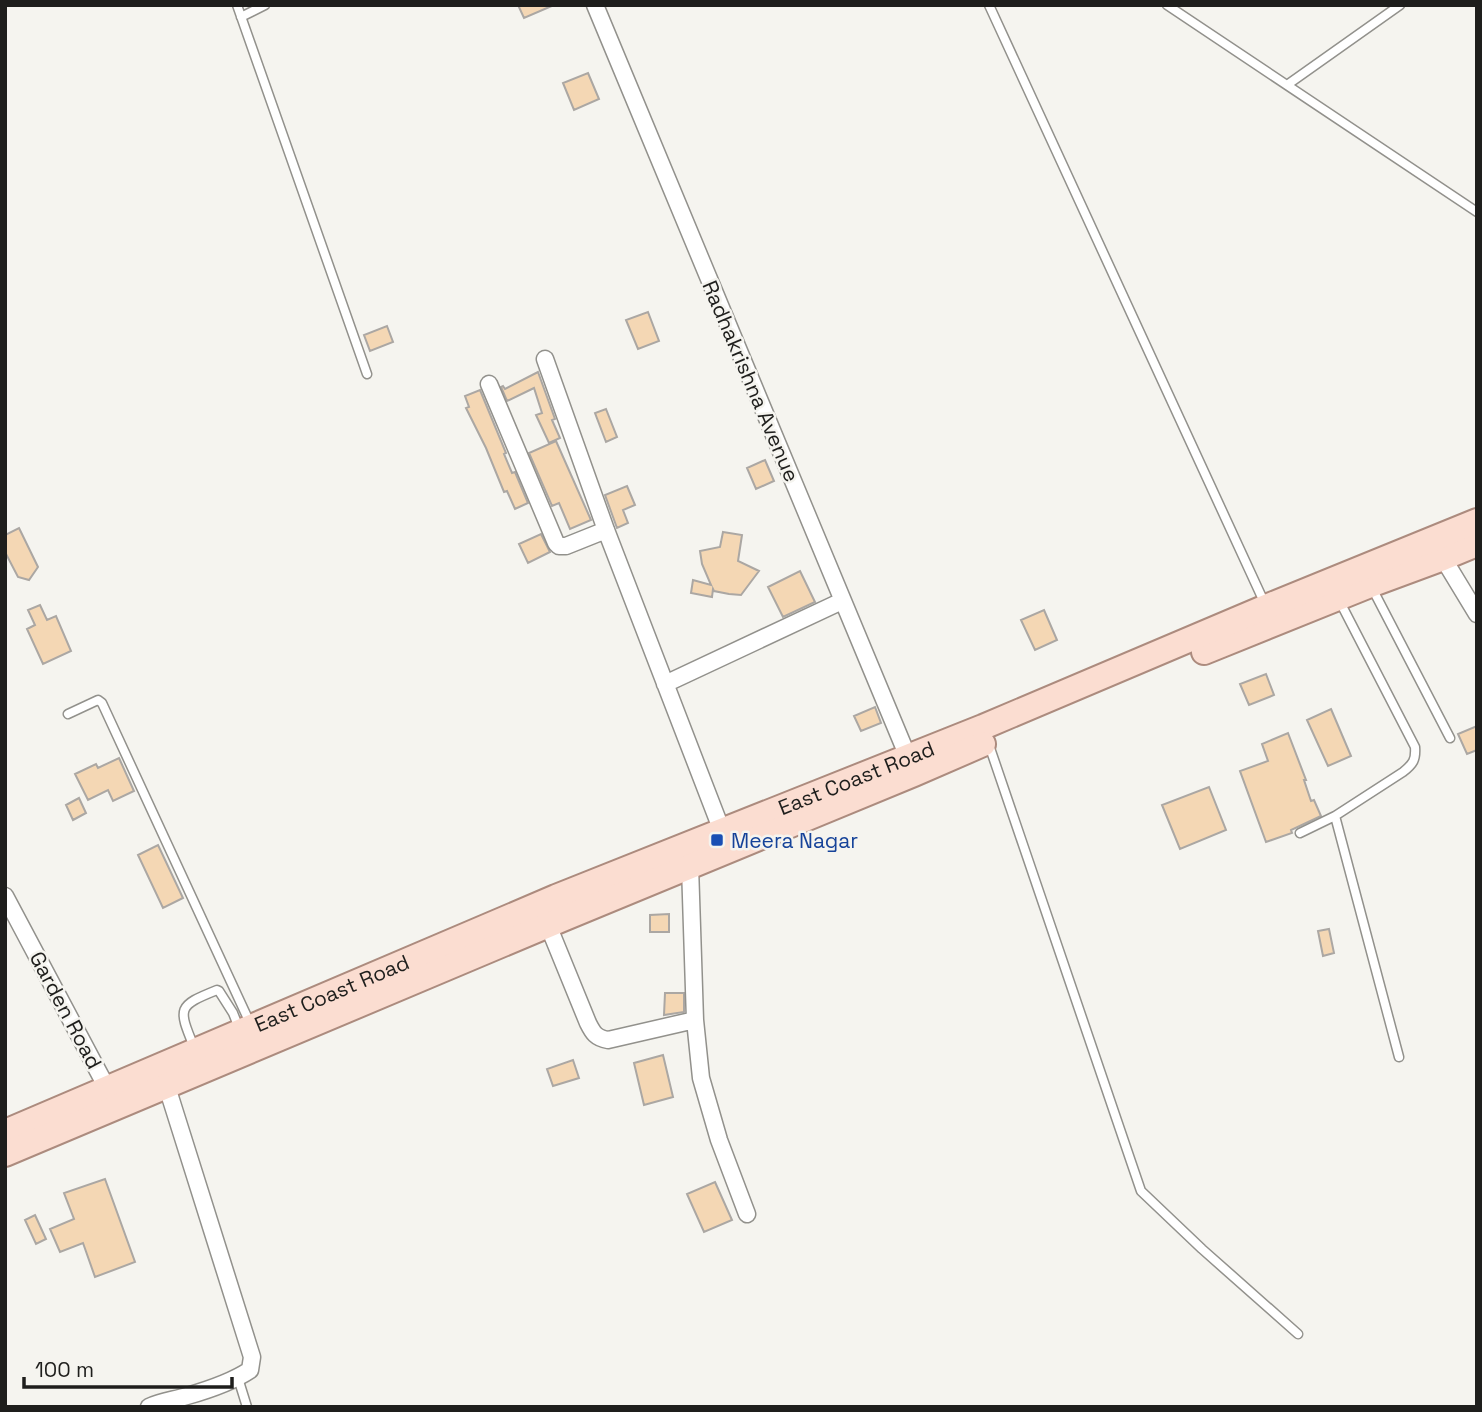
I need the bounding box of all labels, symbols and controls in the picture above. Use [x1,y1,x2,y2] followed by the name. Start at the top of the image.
[696,276,806,486] street label: Radhakrishna Avenue
[774,734,938,821] street label: East Coast Road
[731,827,858,854] place label: Meera Nagar
[709,832,725,848] marker: Meera Nagar
[24,947,108,1073] street label: Garden Road
[250,948,413,1038] street label: East Coast Road
[24,1346,233,1390] scale bar
[35,1356,94,1383] text: 100 m

